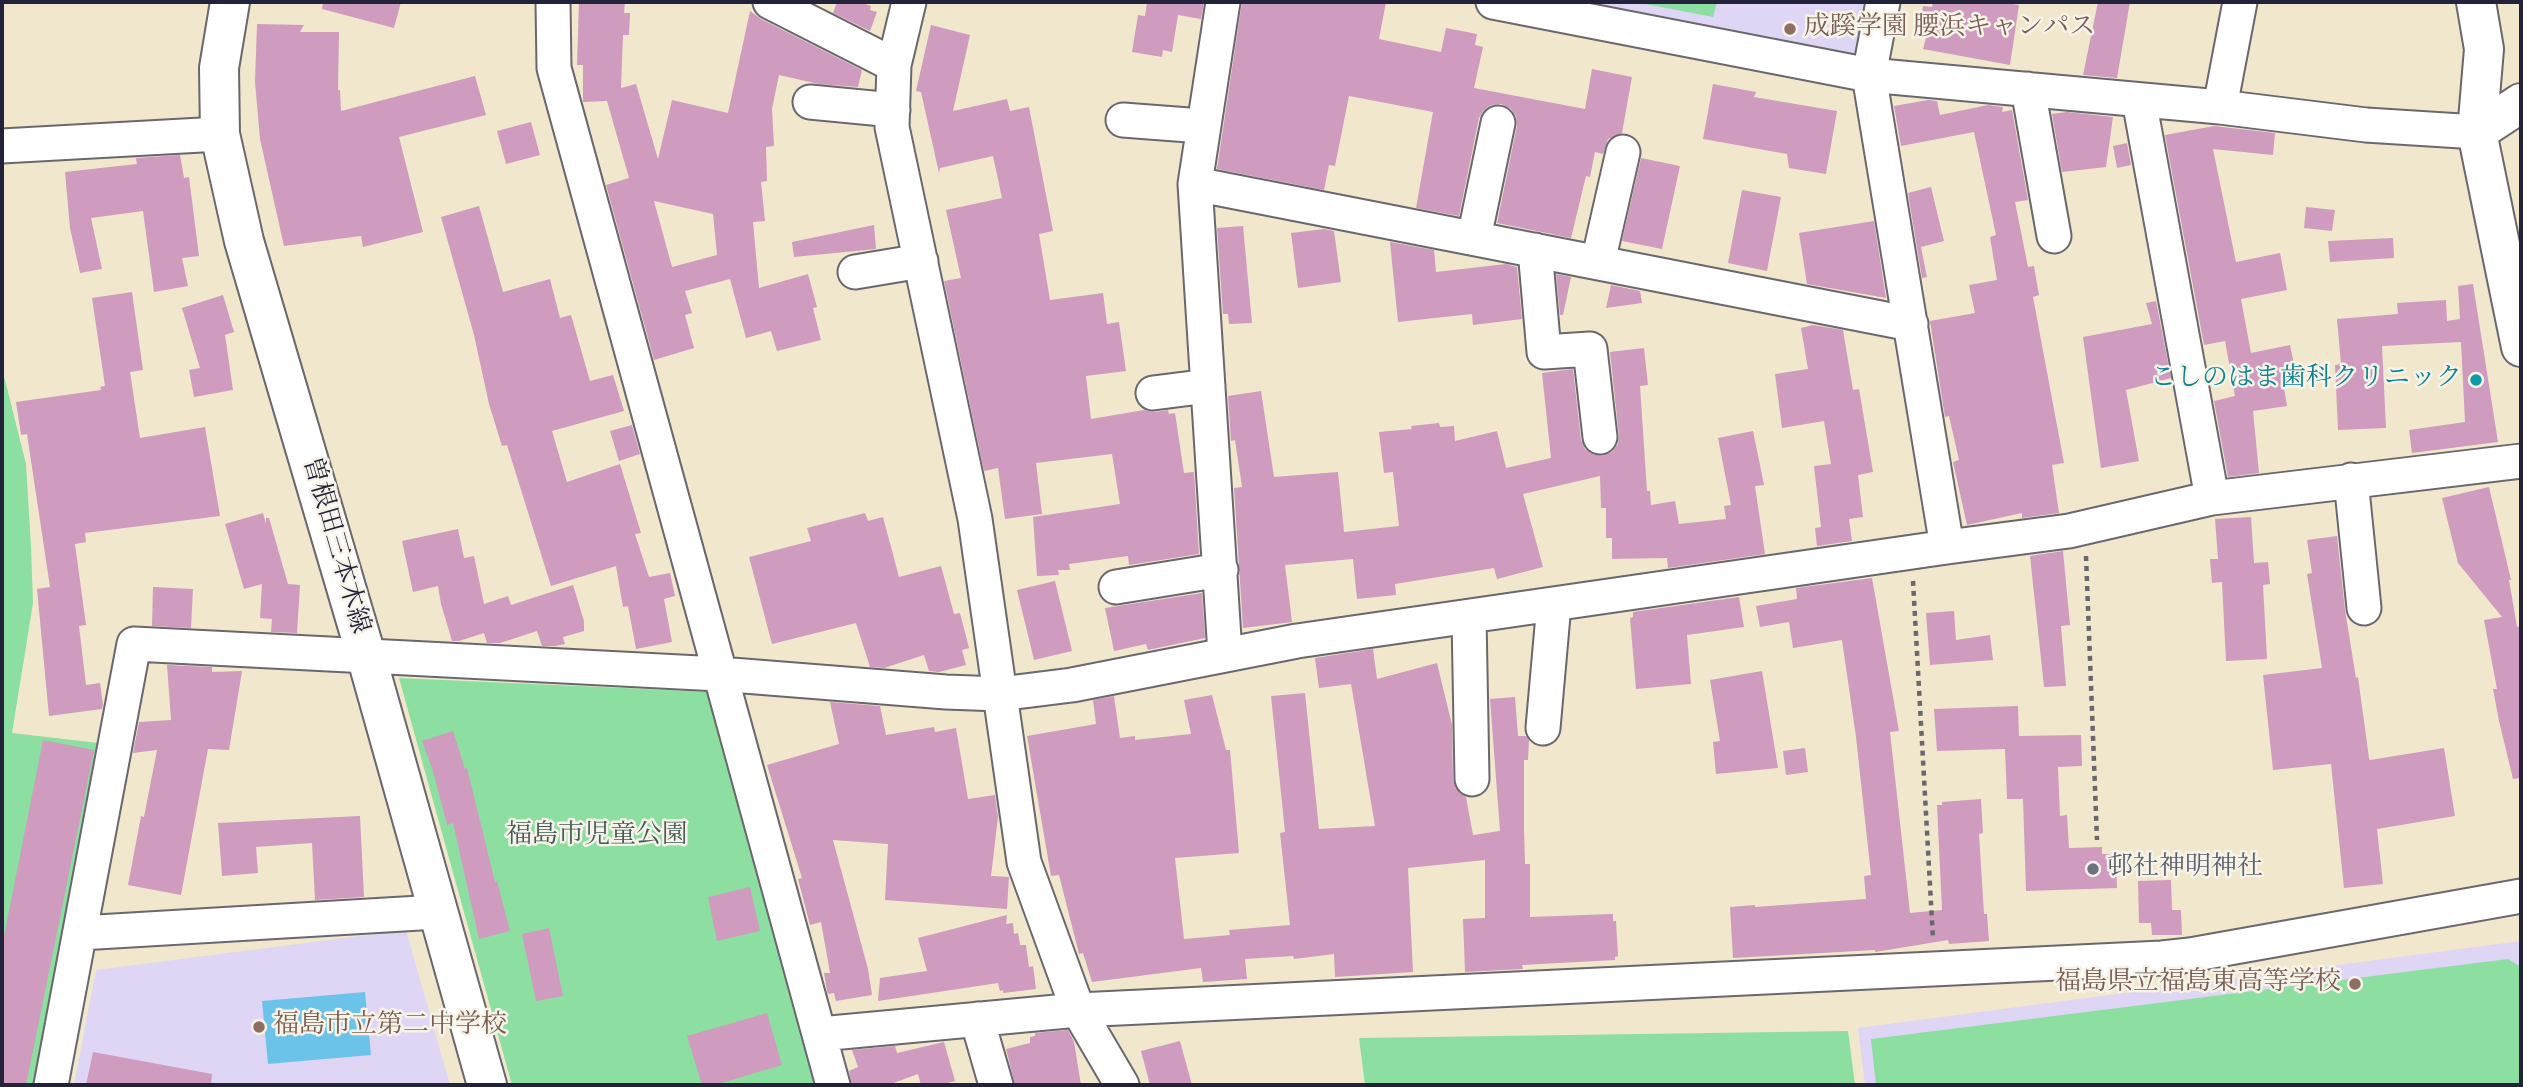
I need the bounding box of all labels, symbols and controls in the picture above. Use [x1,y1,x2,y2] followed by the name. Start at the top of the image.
[1804,13,2095,45] place label: 成蹊学園 腰浜キャンパス
[1782,21,1798,37] marker: 成蹊学園 腰浜キャンパス
[2150,364,2462,396] place label: こしのはま歯科クリニック
[2468,372,2484,388] marker: こしのはま歯科クリニック
[294,454,374,638] street label: 曽根田三本木線
[506,821,688,853] park label: 福島市児童公園
[2107,853,2263,885] place label: 邨社神明神社
[2085,861,2101,877] marker: 邨社神明神社
[2055,968,2341,1000] place label: 福島県立福島東高等学校
[2347,976,2363,992] marker: 福島県立福島東高等学校
[273,1011,507,1043] place label: 福島市立第二中学校
[251,1019,267,1035] marker: 福島市立第二中学校

